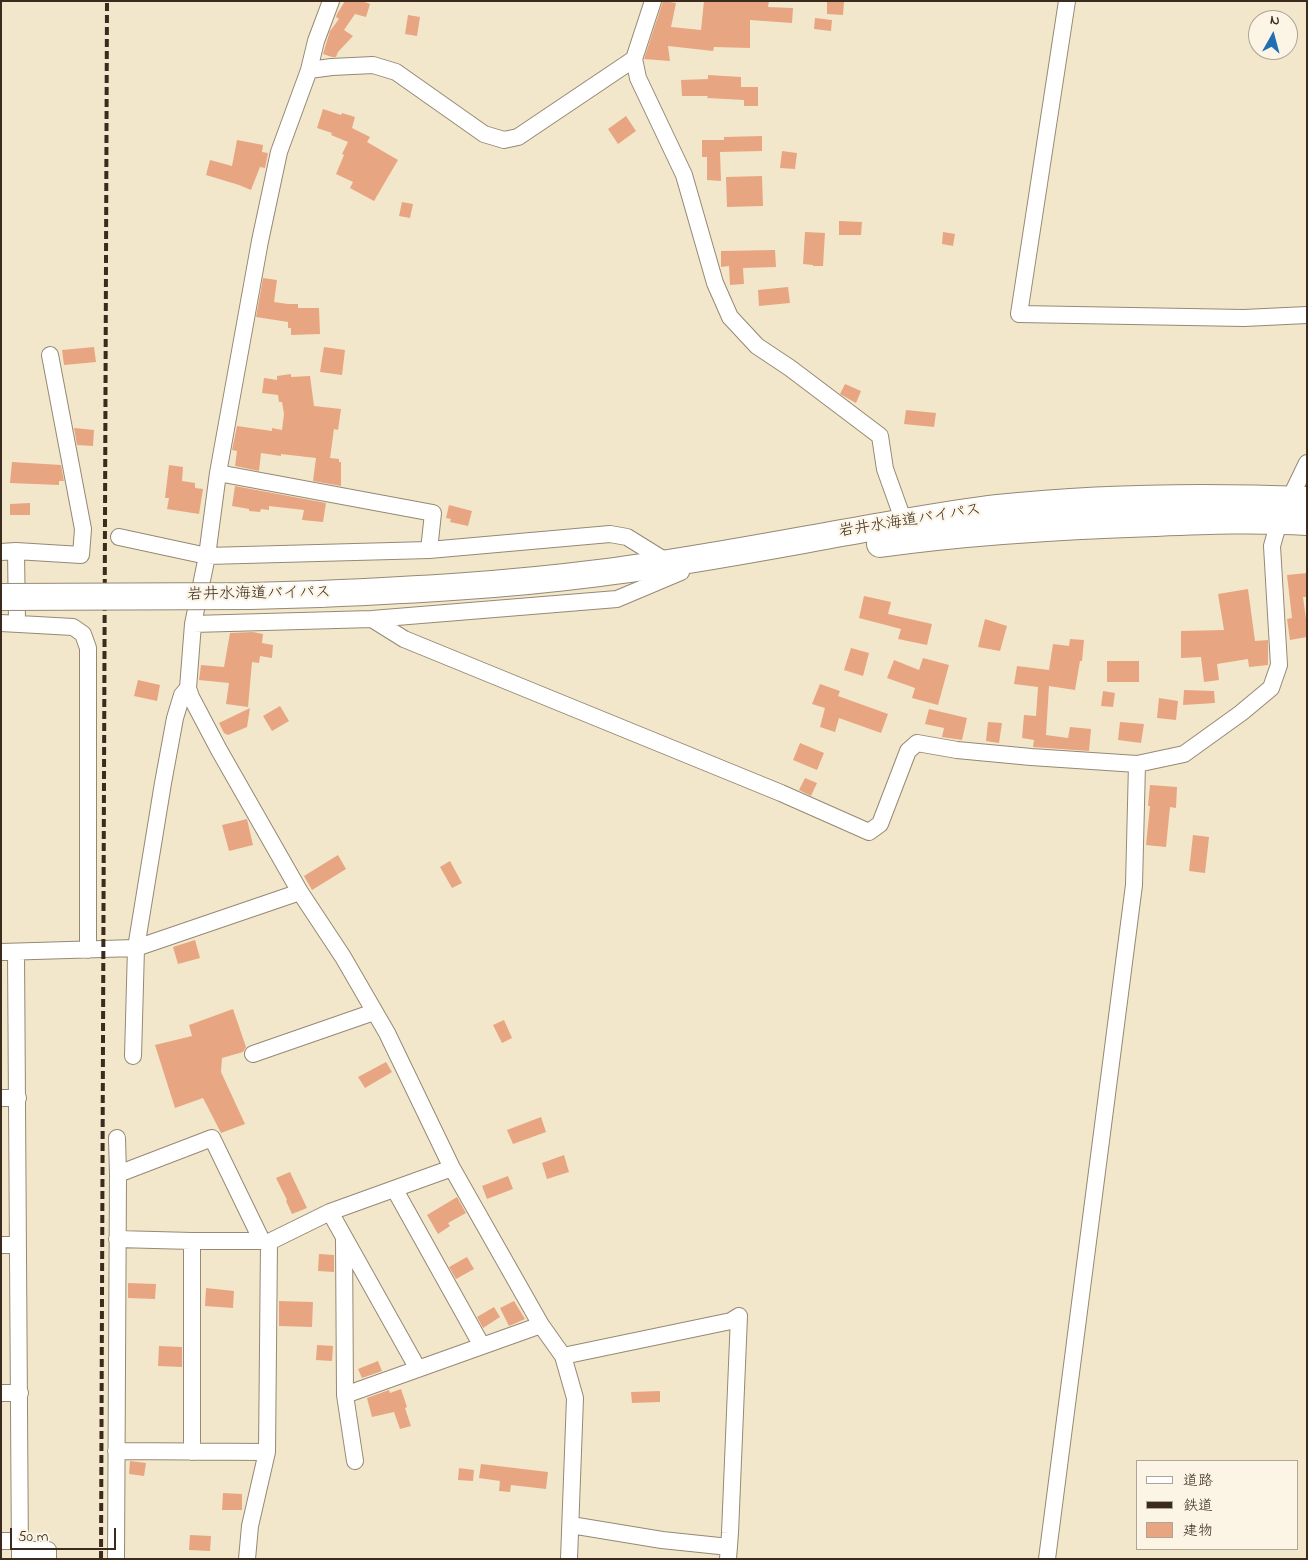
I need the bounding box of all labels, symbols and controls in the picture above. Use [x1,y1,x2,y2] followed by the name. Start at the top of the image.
[1248,10,1298,60] north arrow
[1269,10,1281,32] text: N
[837,501,983,543] street label: 岩井水海道バイパス
[187,584,331,606] street label: 岩井水海道バイパス
[1136,1460,1298,1550] legend
[1183,1470,1213,1492] text: 道路
[1183,1495,1213,1517] text: 鉄道
[12,1518,119,1550] scale bar
[1183,1520,1213,1542] text: 建物
[18,1526,48,1548] text: 50 m

